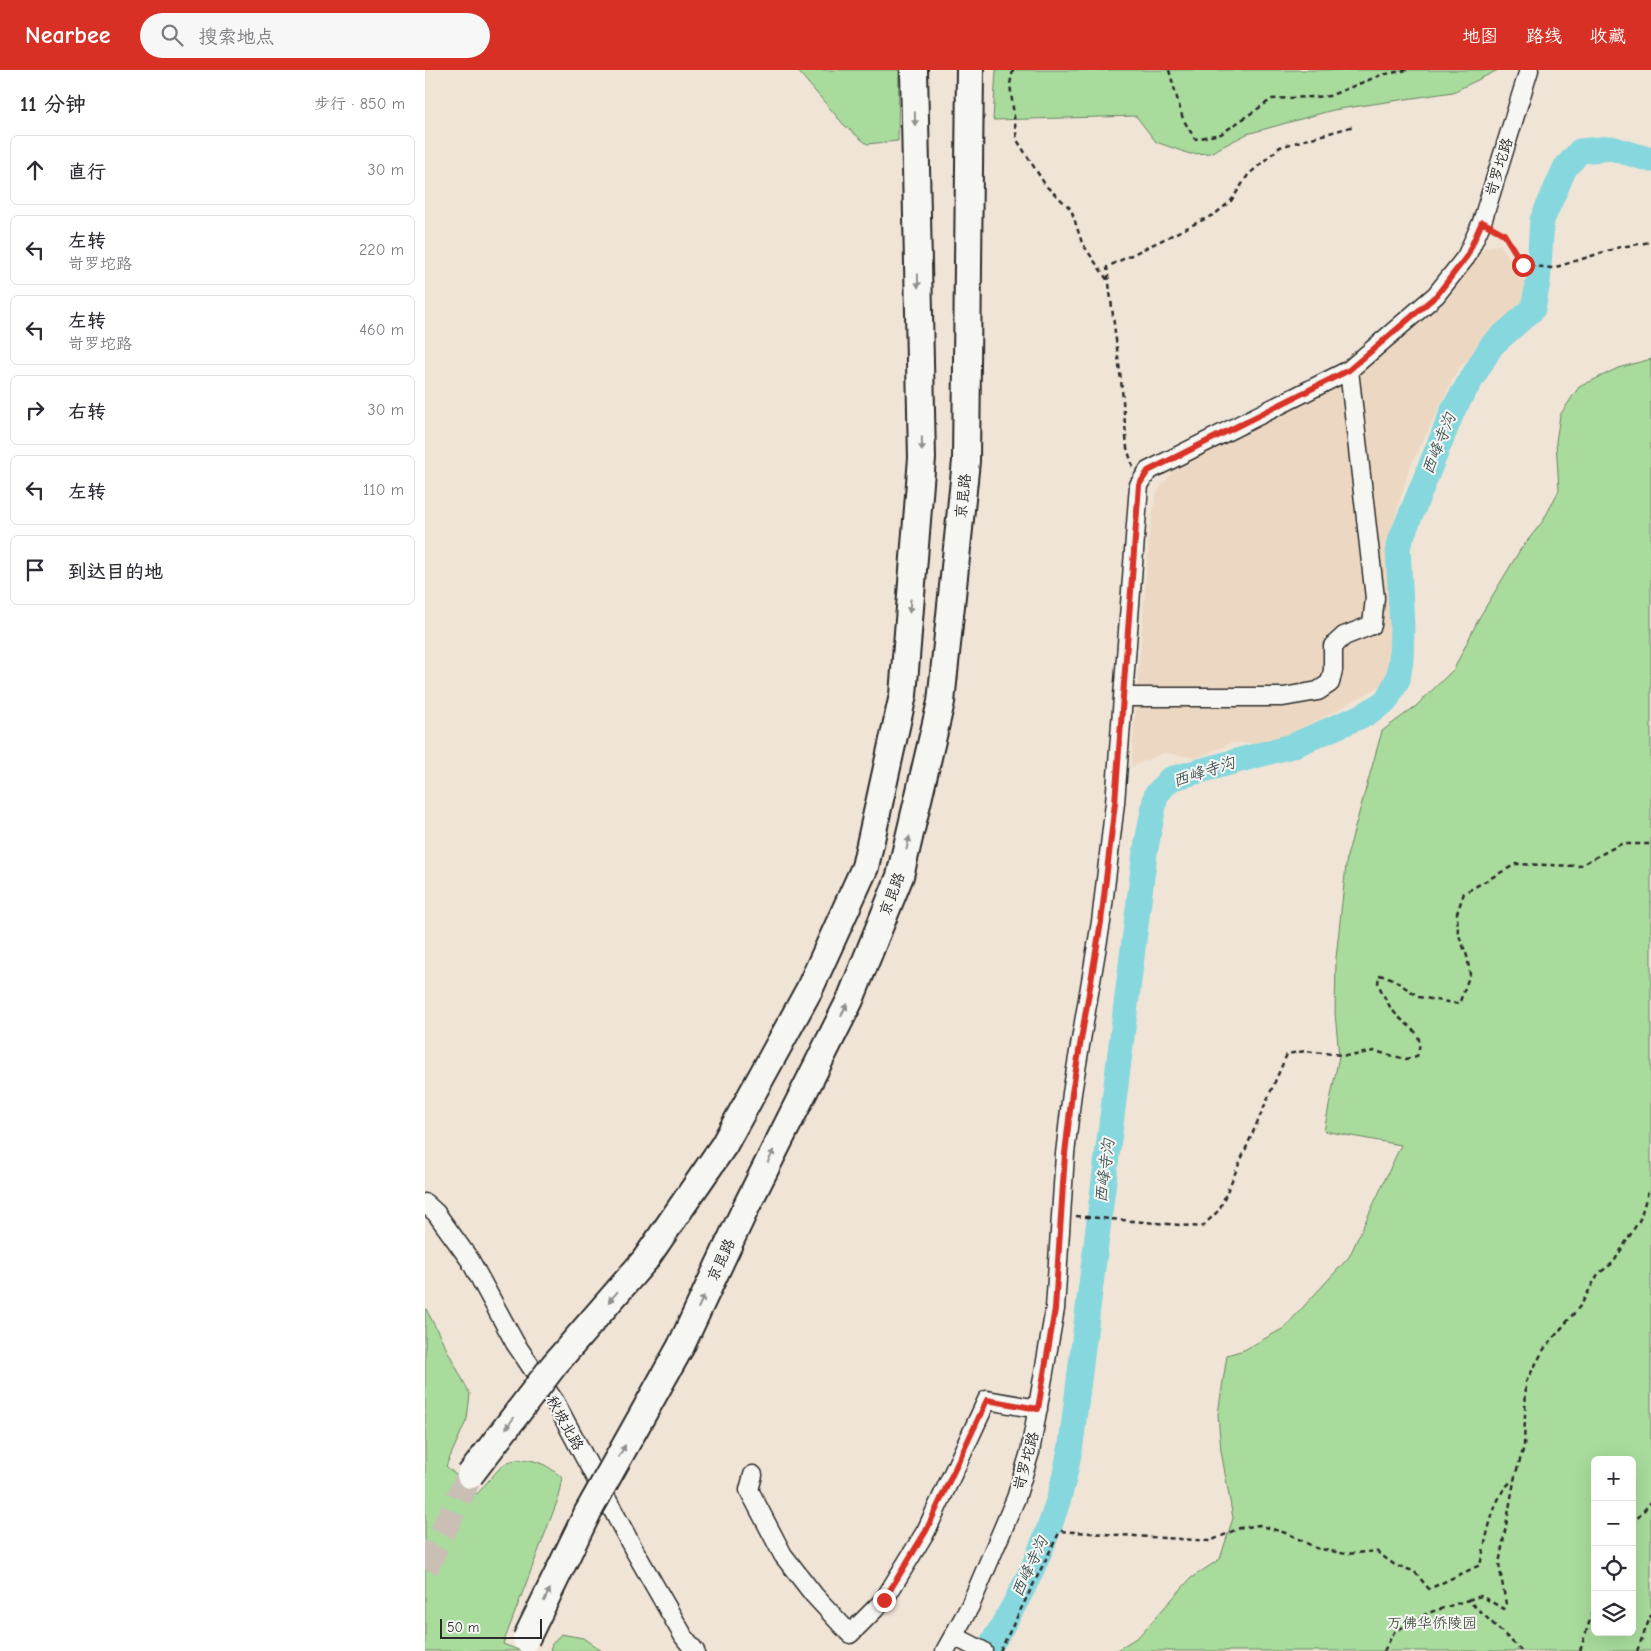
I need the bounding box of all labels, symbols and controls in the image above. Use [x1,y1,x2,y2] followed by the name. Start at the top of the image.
[140,13,490,58] search box
[25,21,110,49] text: Nearbee
[158,21,186,49] icon: search
[198,26,274,48] text: 搜索地点
[1462,26,1498,47] text: 地图
[1526,26,1562,47] text: 路线
[1590,26,1626,47] text: 收藏
[20,92,86,116] text: 11 分钟
[314,95,405,113] text: 步行 · 850 m
[911,111,919,127] one-way arrow
[1482,136,1516,198] street label: 岢罗坨路
[21,156,49,184] icon: ahead
[68,161,106,183] text: 直行
[368,161,404,179] text: 30 m
[68,230,106,252] text: 左转
[21,236,49,264] icon: left
[359,241,404,259] text: 220 m
[1512,254,1535,277] route start
[68,255,132,273] text: 岢罗坨路
[915,273,923,289] one-way arrow
[68,310,106,332] text: 左转
[21,316,49,344] icon: left
[359,321,404,339] text: 460 m
[68,335,132,353] text: 岢罗坨路
[21,396,49,424] icon: right
[68,401,106,423] text: 右转
[368,401,404,419] text: 30 m
[1419,409,1460,477] water label: 西峰寺沟
[918,436,926,452] one-way arrow
[952,473,974,519] street label: 京昆路
[21,476,49,504] icon: left
[68,481,106,503] text: 左转
[363,481,404,499] text: 110 m
[21,556,49,584] icon: arrive
[68,561,163,583] text: 到达目的地
[906,598,914,614] one-way arrow
[1171,753,1239,790] water label: 西峰寺沟
[904,835,912,850] one-way arrow
[876,870,908,918] street label: 京昆路
[840,1003,848,1018] one-way arrow
[1092,1136,1118,1204] water label: 西峰寺沟
[767,1148,775,1163] one-way arrow
[703,1236,739,1284] street label: 京昆路
[607,1290,618,1303] one-way arrow
[698,1295,706,1309] one-way arrow
[543,1392,587,1454] street label: 秋坡北路
[505,1416,515,1430] one-way arrow
[1010,1430,1042,1492] street label: 岢罗坨路
[618,1444,626,1459] one-way arrow
[1591,1456,1636,1636] map controls
[1591,1456,1636,1501] button: +
[1591,1501,1636,1546] button: −
[1008,1532,1053,1600] water label: 西峰寺沟
[1591,1546,1636,1591] button: locate
[543,1588,551,1603] one-way arrow
[873,1589,896,1612] route end
[1591,1591,1636,1636] button: layers
[1387,1614,1477,1632] park label: 万佛华侨陵园
[440,1616,543,1639] scale bar
[447,1619,479,1636] text: 50 m

